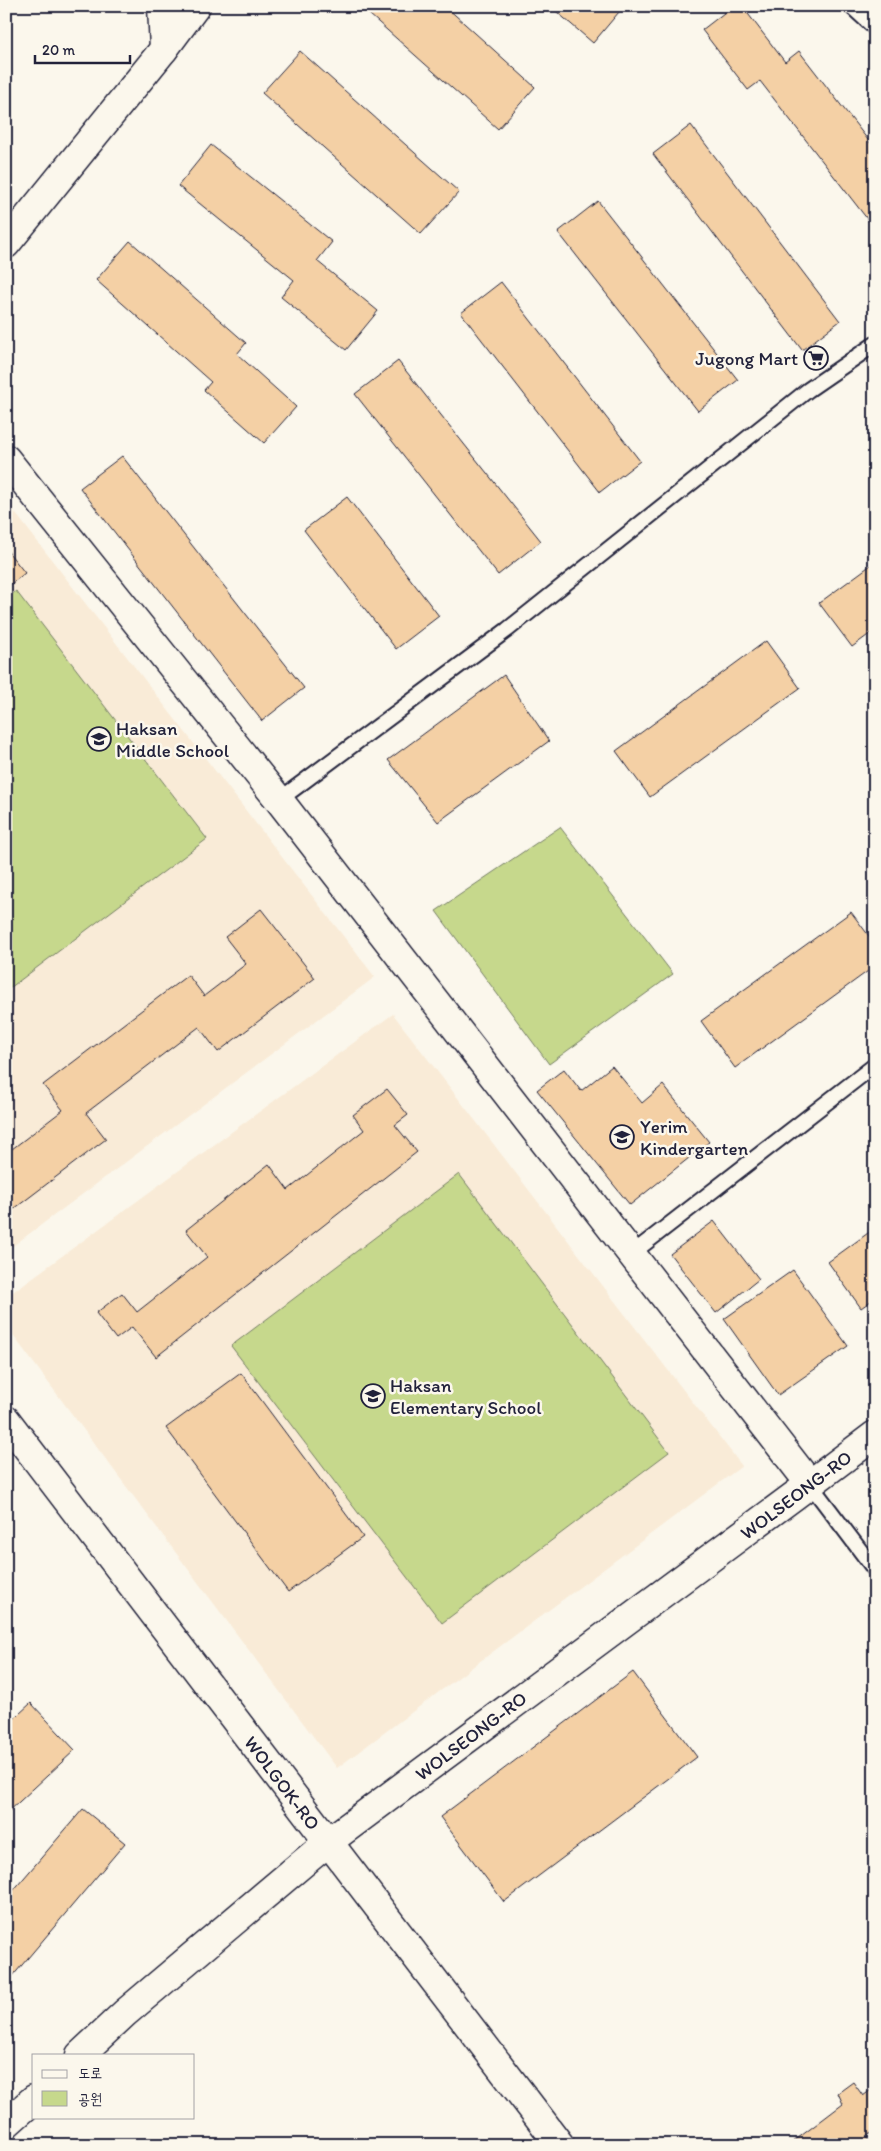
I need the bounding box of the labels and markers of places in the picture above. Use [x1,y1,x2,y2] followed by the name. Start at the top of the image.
[803,345,829,371] supermarket icon: Jugong Mart
[695,347,798,370] place label: Jugong Mart
[116,717,230,762] place label: Haksan Middle School
[86,726,112,752] school or university icon: Haksan Middle School
[640,1115,748,1160] place label: Yerim Kindergarten
[609,1124,635,1150] school or university icon: Yerim Kindergarten
[390,1374,542,1419] place label: Haksan Elementary School
[360,1383,386,1409] school or university icon: Haksan Elementary School

